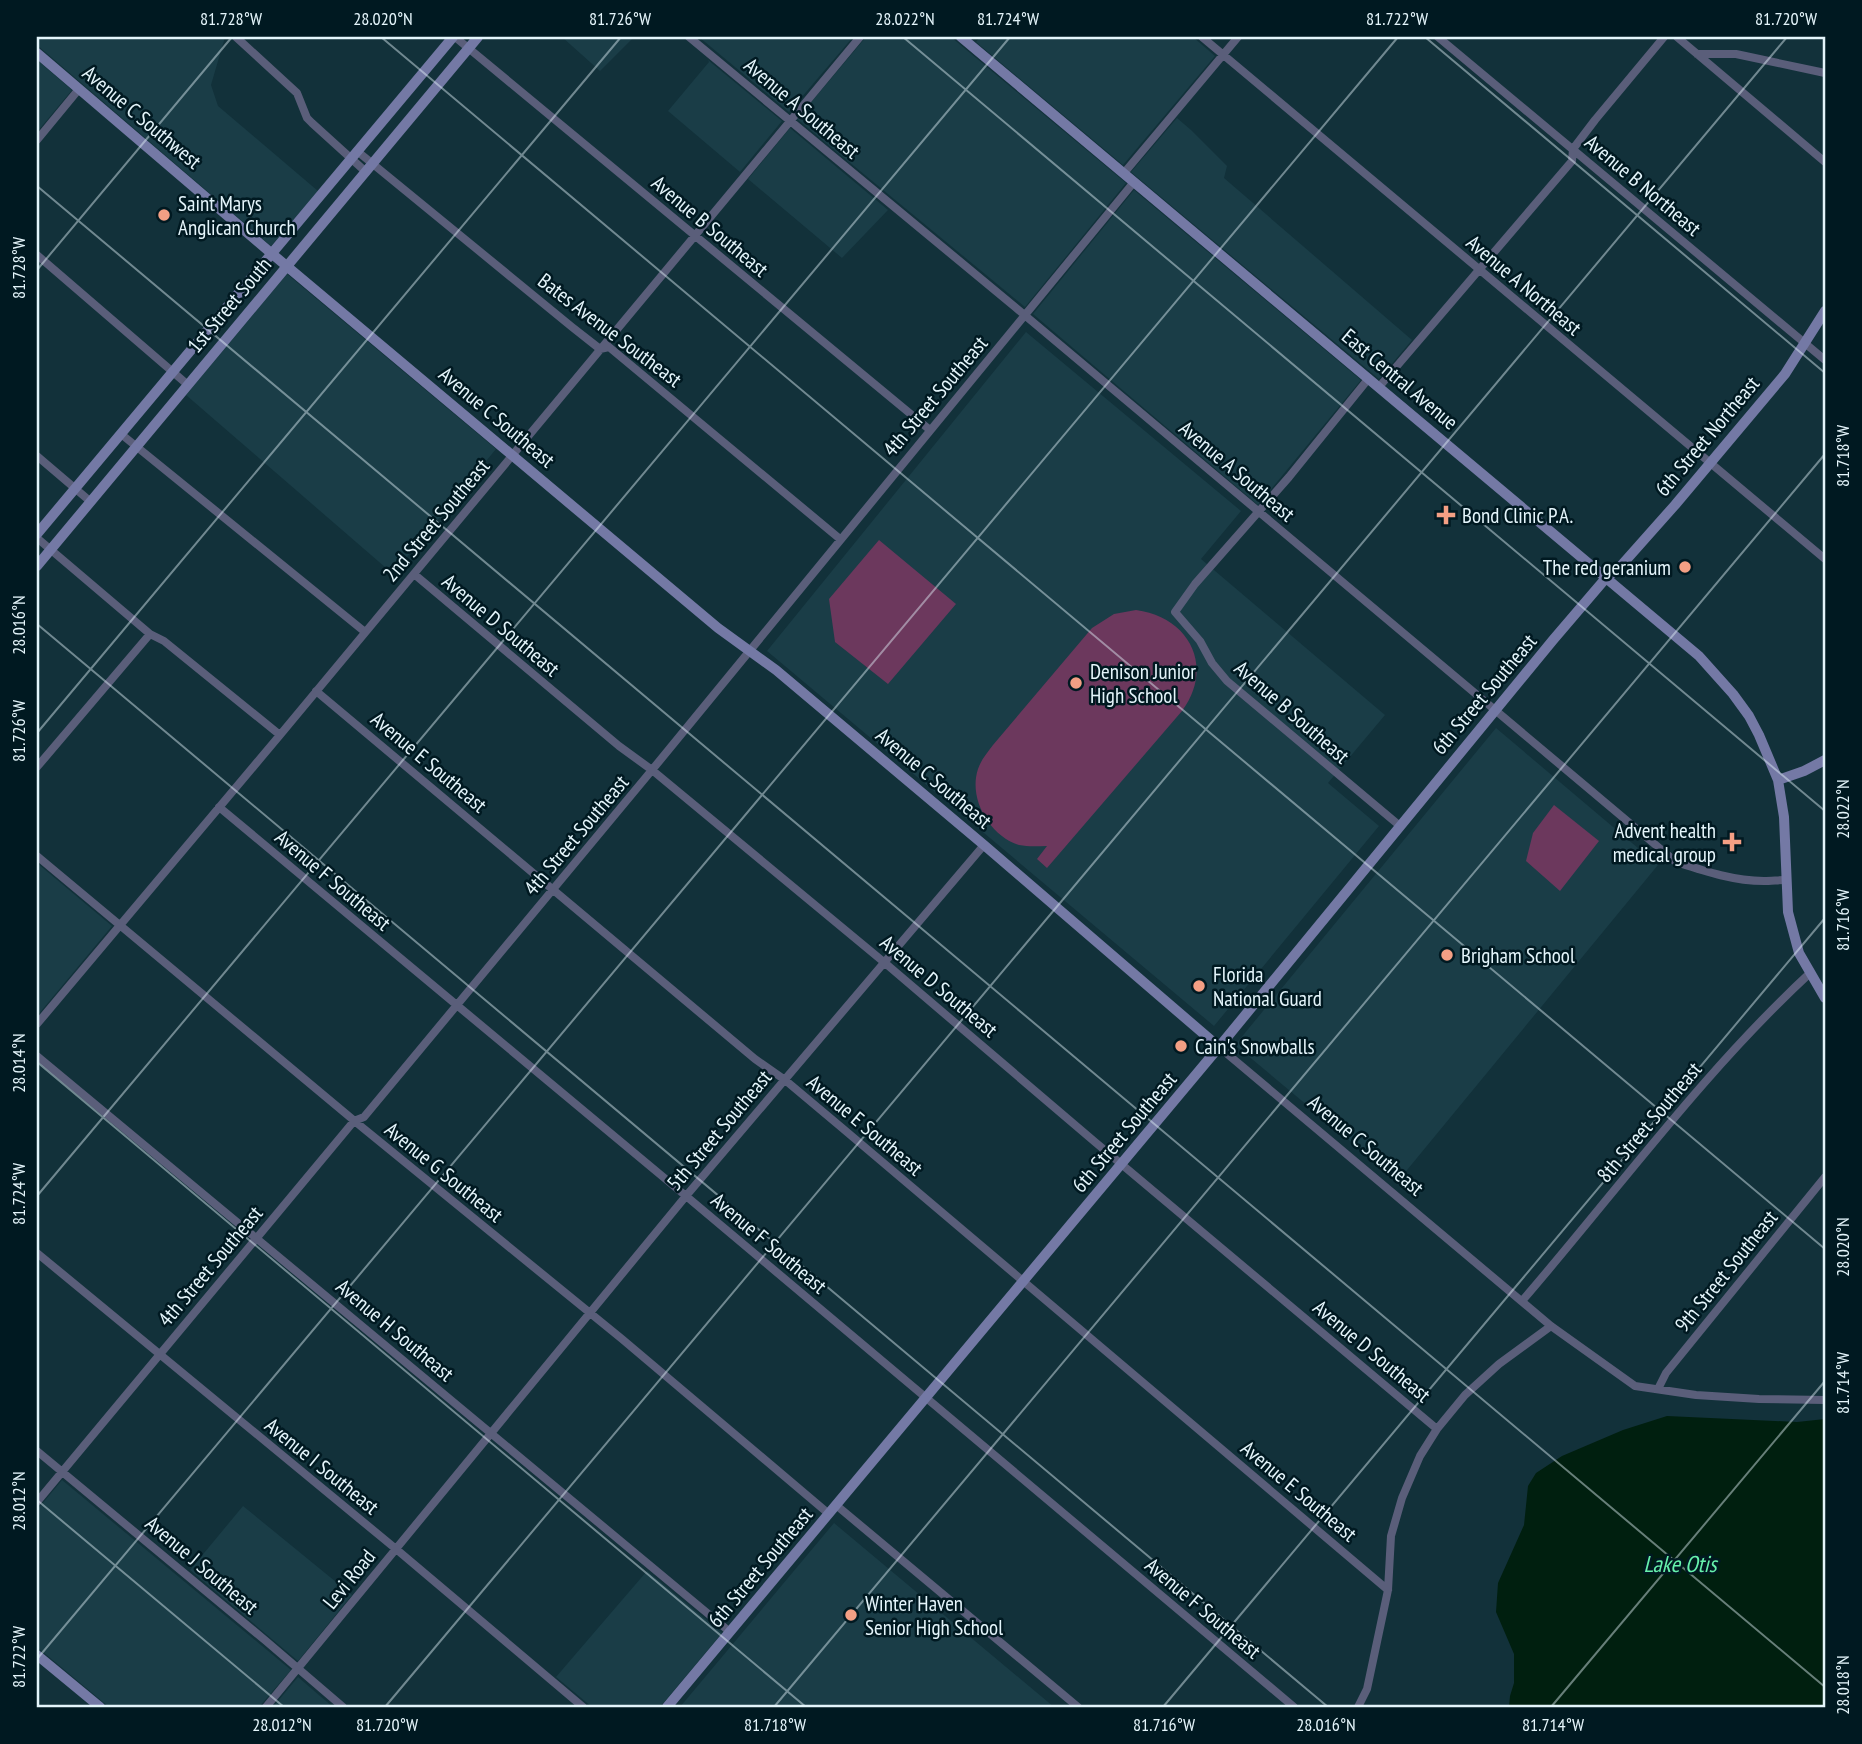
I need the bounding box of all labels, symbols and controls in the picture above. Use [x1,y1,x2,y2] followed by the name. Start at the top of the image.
[200,7,262,30] text: 81.728°W
[353,7,413,30] text: 28.020°N
[589,7,651,30] text: 81.726°W
[875,7,935,30] text: 28.022°N
[977,7,1039,30] text: 81.724°W
[1366,7,1428,30] text: 81.722°W
[1755,7,1817,30] text: 81.720°W
[739,52,866,164] street label: Avenue A Southeast
[77,59,207,175] street label: Avenue C Southwest
[1579,129,1707,242] street label: Avenue B Northeast
[646,169,774,283] street label: Avenue B Southeast
[178,190,296,241] place label: Saint Marys Anglican Church
[156,207,172,223] marker: Saint Marys Anglican Church
[1461,229,1587,341] street label: Avenue A Northeast
[7,237,30,299] text: 81.728°W
[181,252,277,358] street label: 1st Street South
[533,267,687,393] street label: Bates Avenue Southeast
[1336,323,1464,435] street label: East Central Avenue
[877,330,993,462] street label: 4th Street Southeast
[434,361,561,473] street label: Avenue C Southeast
[1649,370,1765,502] street label: 6th Street Northeast
[1174,415,1301,527] street label: Avenue A Southeast
[1831,425,1854,487] text: 81.718°W
[377,453,495,587] street label: 2nd Street Southeast
[1462,502,1573,529] place label: Bond Clinic P.A.
[1436,505,1456,525] marker: Bond Clinic P.A.
[1543,554,1671,581] place label: The red geranium
[1677,559,1693,575] marker: The red geranium
[437,568,565,682] street label: Avenue D Southeast
[7,595,30,655] text: 28.016°N
[1426,628,1542,760] street label: 6th Street Southeast
[1229,655,1355,770] street label: Avenue B Southeast
[1090,658,1196,709] place label: Denison Junior High School
[1068,675,1084,691] marker: Denison Junior High School
[7,700,30,762] text: 81.726°W
[365,706,493,818] street label: Avenue E Southeast
[871,722,998,834] street label: Avenue C Southeast
[518,769,634,901] street label: 4th Street Southeast
[1831,779,1854,839] text: 28.022°N
[1613,817,1716,868] place label: Advent health medical group
[270,824,397,936] street label: Avenue F Southeast
[1722,832,1742,852] marker: Advent health medical group
[1831,889,1854,951] text: 81.716°W
[875,929,1003,1043] street label: Avenue D Southeast
[1461,942,1575,969] place label: Brigham School
[1439,947,1455,963] marker: Brigham School
[1213,961,1322,1012] place label: Florida National Guard
[1191,978,1207,994] marker: Florida National Guard
[7,1033,30,1093] text: 28.014°N
[1195,1033,1315,1060] place label: Cain's Snowballs
[1173,1038,1189,1054] marker: Cain's Snowballs
[1591,1056,1707,1188] street label: 8th Street Southeast
[661,1064,777,1196] street label: 5th Street Southeast
[1066,1066,1182,1198] street label: 6th Street Southeast
[801,1069,929,1181] street label: Avenue E Southeast
[1303,1089,1430,1201] street label: Avenue C Southeast
[379,1116,509,1228] street label: Avenue G Southeast
[7,1163,30,1225] text: 81.724°W
[706,1187,833,1299] street label: Avenue F Southeast
[152,1200,268,1332] street label: 4th Street Southeast
[1669,1204,1784,1337] street label: 9th Street Southeast
[1831,1217,1854,1277] text: 28.020°N
[331,1273,460,1387] street label: Avenue H Southeast
[1308,1294,1436,1408] street label: Avenue D Southeast
[1831,1352,1854,1414] text: 81.714°W
[259,1412,385,1520] street label: Avenue I Southeast
[1235,1435,1363,1547] street label: Avenue E Southeast
[7,1471,30,1531] text: 28.012°N
[702,1501,818,1633] street label: 6th Street Southeast
[140,1510,264,1620] street label: Avenue J Southeast
[317,1544,381,1614] street label: Levi Road
[1643,1549,1719,1578] water label: Lake Otis
[1140,1552,1267,1664] street label: Avenue F Southeast
[865,1590,1003,1641] place label: Winter Haven Senior High School
[843,1607,859,1623] marker: Winter Haven Senior High School
[7,1626,30,1688] text: 81.722°W
[1831,1655,1854,1715] text: 28.018°N
[252,1713,312,1736] text: 28.012°N
[356,1713,418,1736] text: 81.720°W
[744,1713,806,1736] text: 81.718°W
[1133,1713,1195,1736] text: 81.716°W
[1296,1713,1356,1736] text: 28.016°N
[1522,1713,1584,1736] text: 81.714°W

